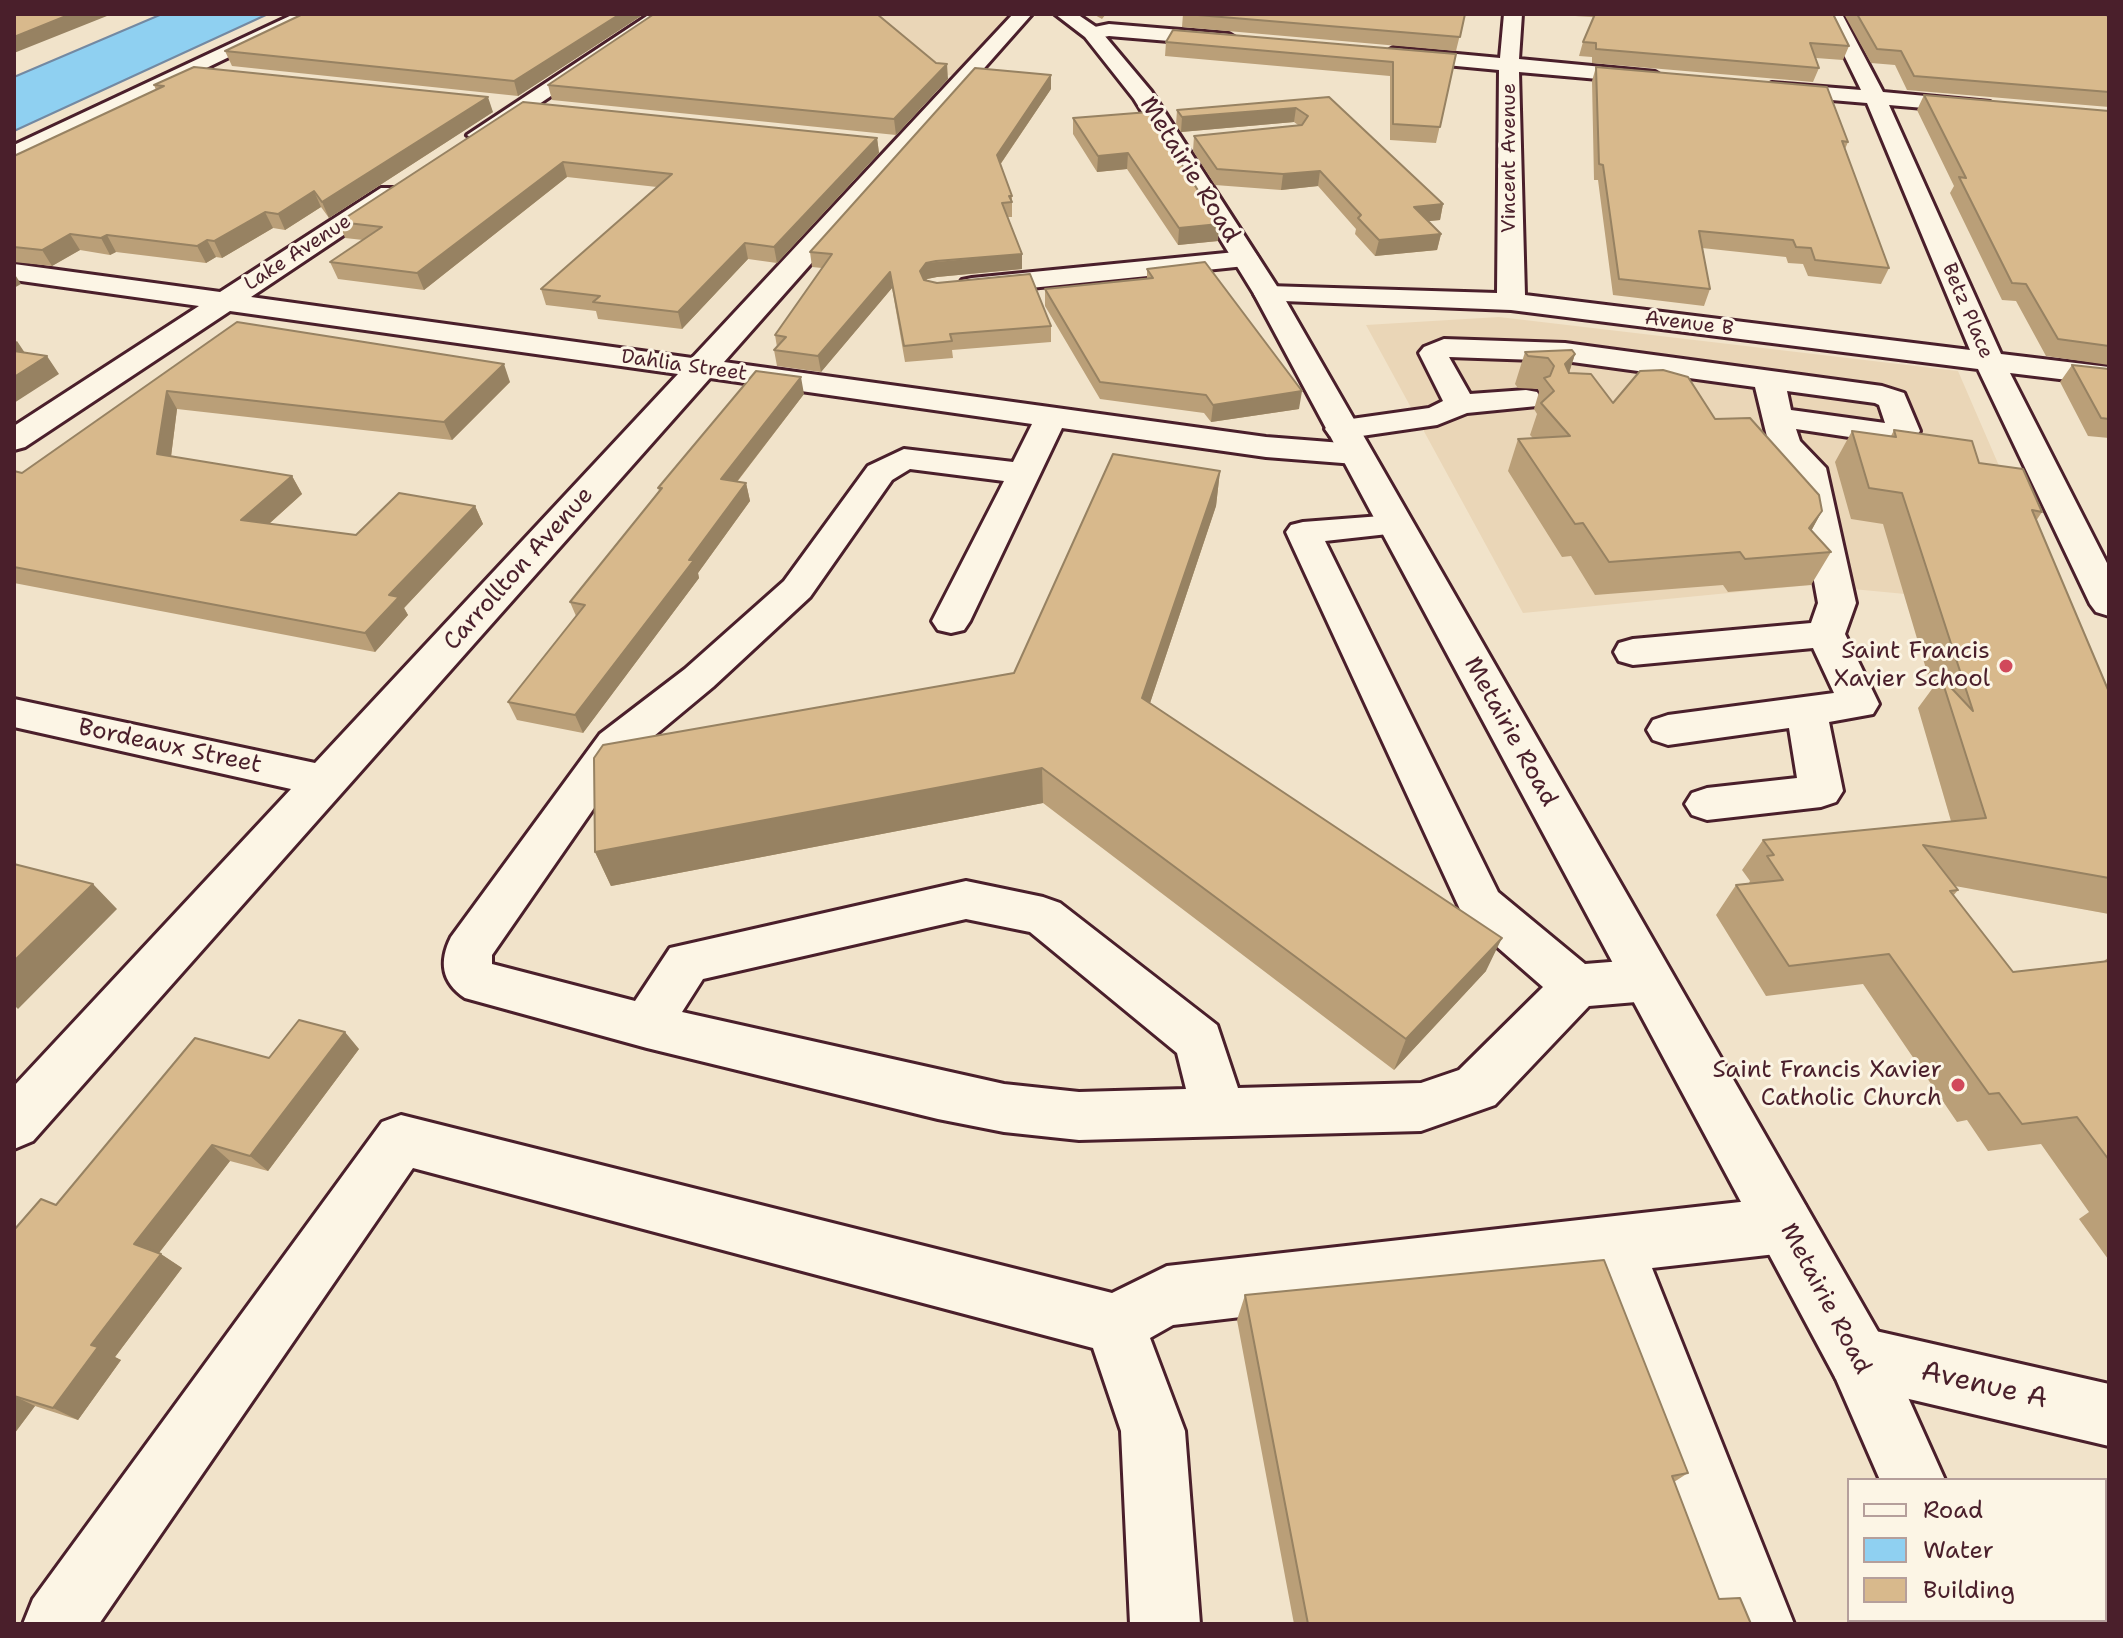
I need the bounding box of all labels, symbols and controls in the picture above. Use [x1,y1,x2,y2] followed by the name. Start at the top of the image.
[1498,83,1522,233] street label: Vincent Avenue
[1133,92,1245,248] street label: Metairie Road
[240,210,356,296] street label: Lake Avenue
[1936,260,1998,362] street label: Betz Place
[1643,307,1735,341] street label: Avenue B
[620,345,748,387] street label: Dahlia Street
[438,481,600,657] street label: Carrollton Avenue
[1834,638,1990,694] place label: Saint Francis Xavier School
[1457,652,1563,812] street label: Metairie Road
[1997,657,2015,675] marker: Saint Francis Xavier School
[76,713,264,781] street label: Bordeaux Street
[1712,1057,1942,1113] place label: Saint Francis Xavier Catholic Church
[1949,1076,1967,1094] marker: Saint Francis Xavier Catholic Church
[1773,1219,1877,1379] street label: Metairie Road
[1918,1355,2050,1417] street label: Avenue A
[1847,1478,2107,1622] legend
[1923,1494,1983,1526] text: Road
[1923,1534,1994,1566] text: Water
[1923,1574,2015,1606] text: Building

